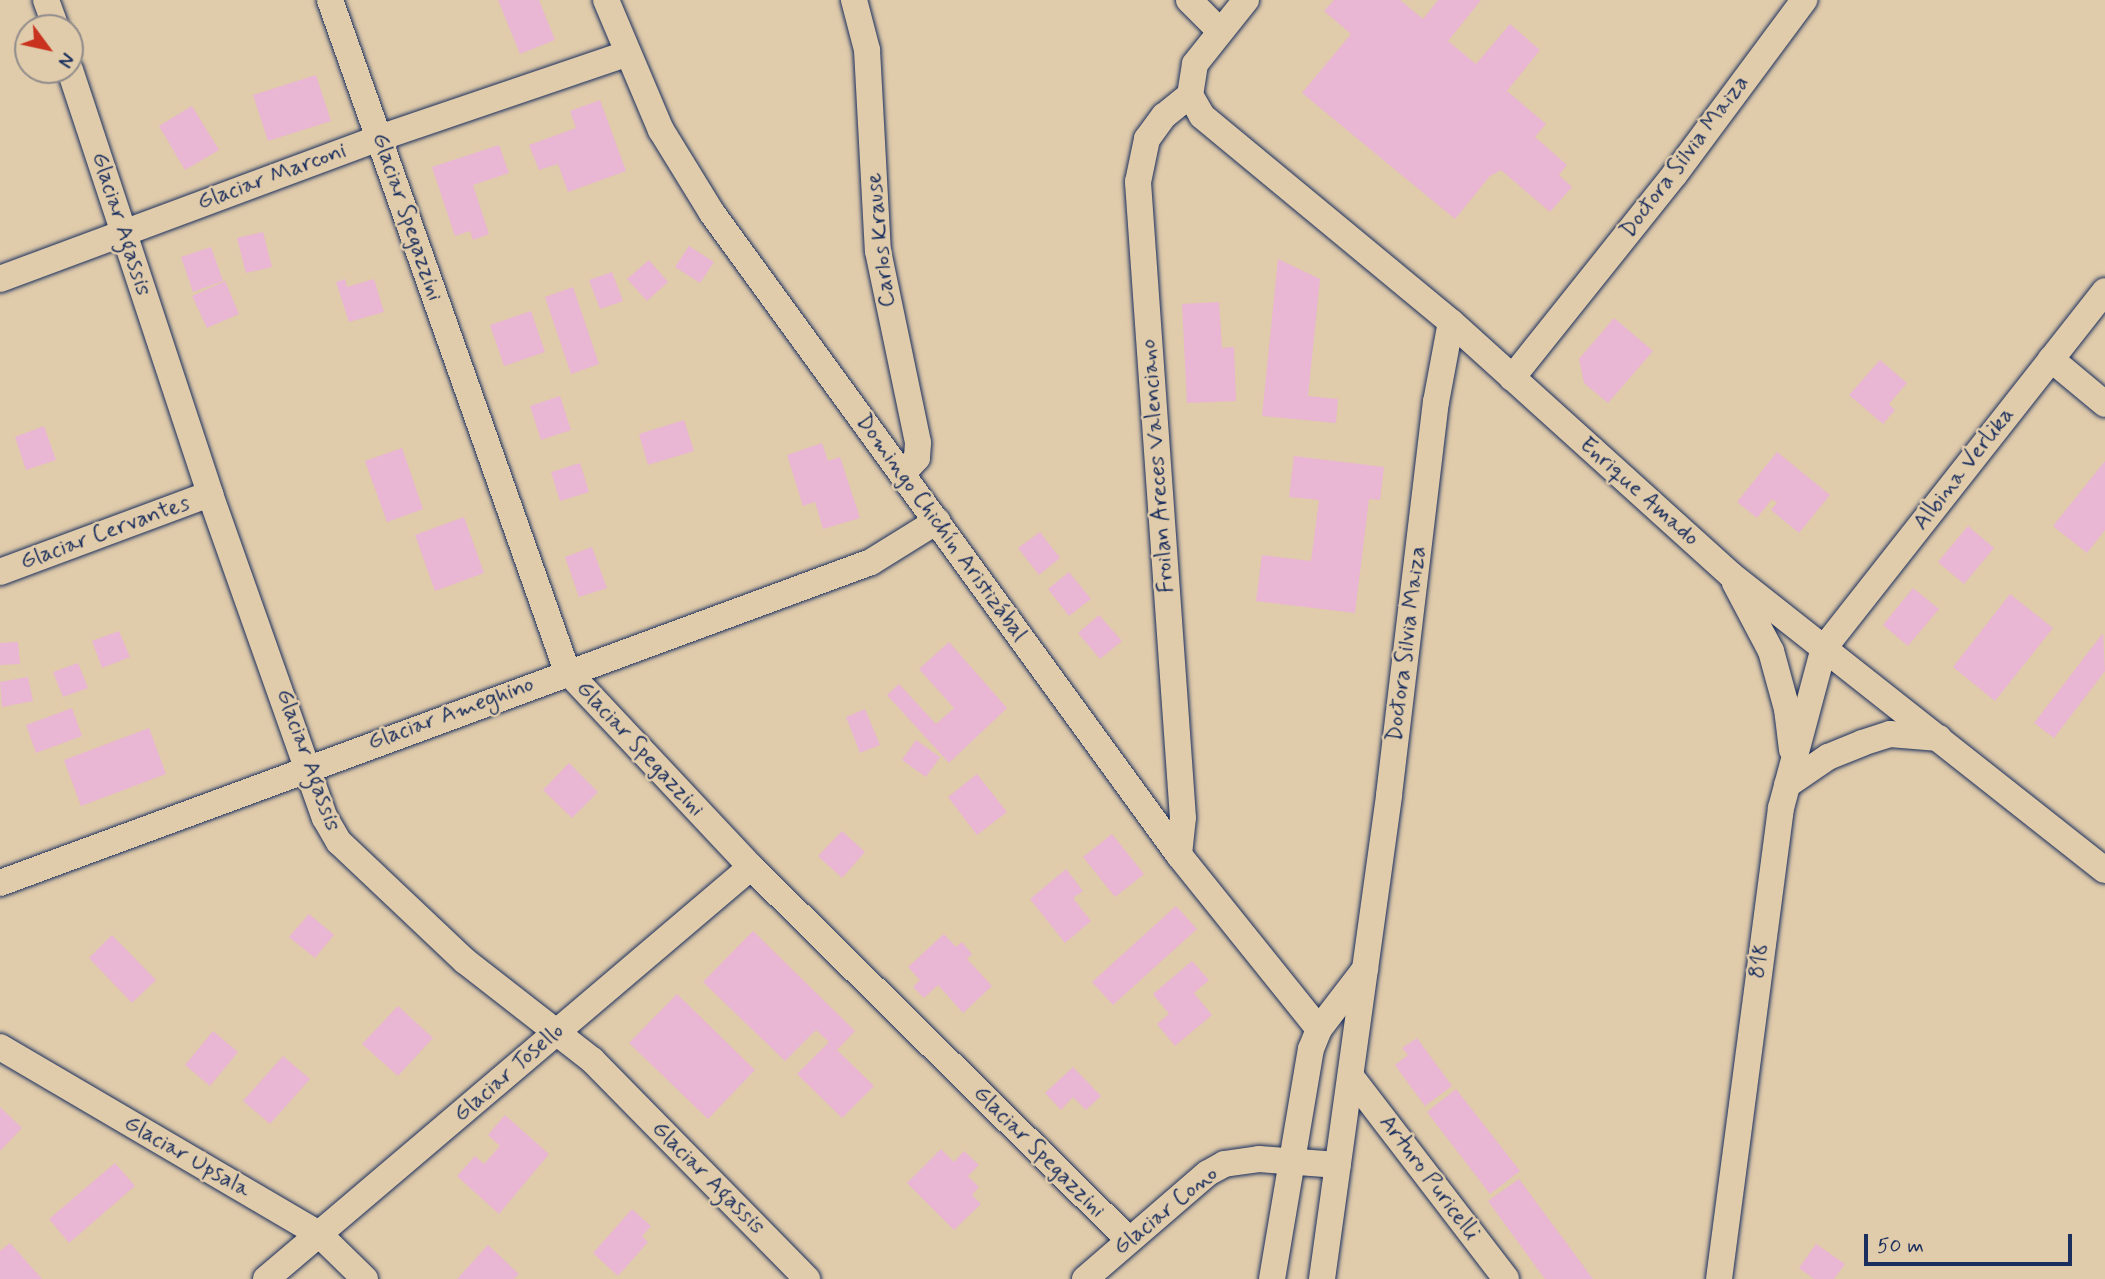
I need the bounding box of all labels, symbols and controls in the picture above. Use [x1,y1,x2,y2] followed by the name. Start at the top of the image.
[14,14,84,84] north arrow
[51,48,79,72] text: N
[1613,68,1757,246] street label: Doctora Silvia Maiza
[364,125,450,309] street label: Glaciar Spegazzini
[195,138,349,216] street label: Glaciar Marconi
[85,149,157,299] street label: Glaciar Agassis
[860,172,902,308] street label: Carlos Krause
[1135,339,1181,593] street label: Froilan Areces Valenciano
[1907,402,2021,536] street label: Albina Verlika
[848,408,1034,648] street label: Domingo Chichín Aristizábal
[1575,432,1703,552] street label: Enrique Amado
[18,490,192,576] street label: Glaciar Cervantes
[1381,542,1433,746] street label: Doctora Silvia Maiza
[367,672,535,756] street label: Glaciar Ameghino
[566,672,714,826] street label: Glaciar Spegazzini
[270,686,346,834] street label: Glaciar Agassis
[1744,942,1776,980] street label: 818
[448,1017,570,1129] street label: Glaciar Tosello
[963,1076,1115,1228] street label: Glaciar Spegazzini
[119,1110,255,1204] street label: Glaciar Upsala
[1373,1110,1485,1246] street label: Arturo Puricelli
[646,1116,770,1240] street label: Glaciar Agassis
[1109,1161,1223,1261] street label: Glaciar Cono
[1867,1220,2075,1264] scale bar
[1877,1232,1924,1260] text: 50 m

